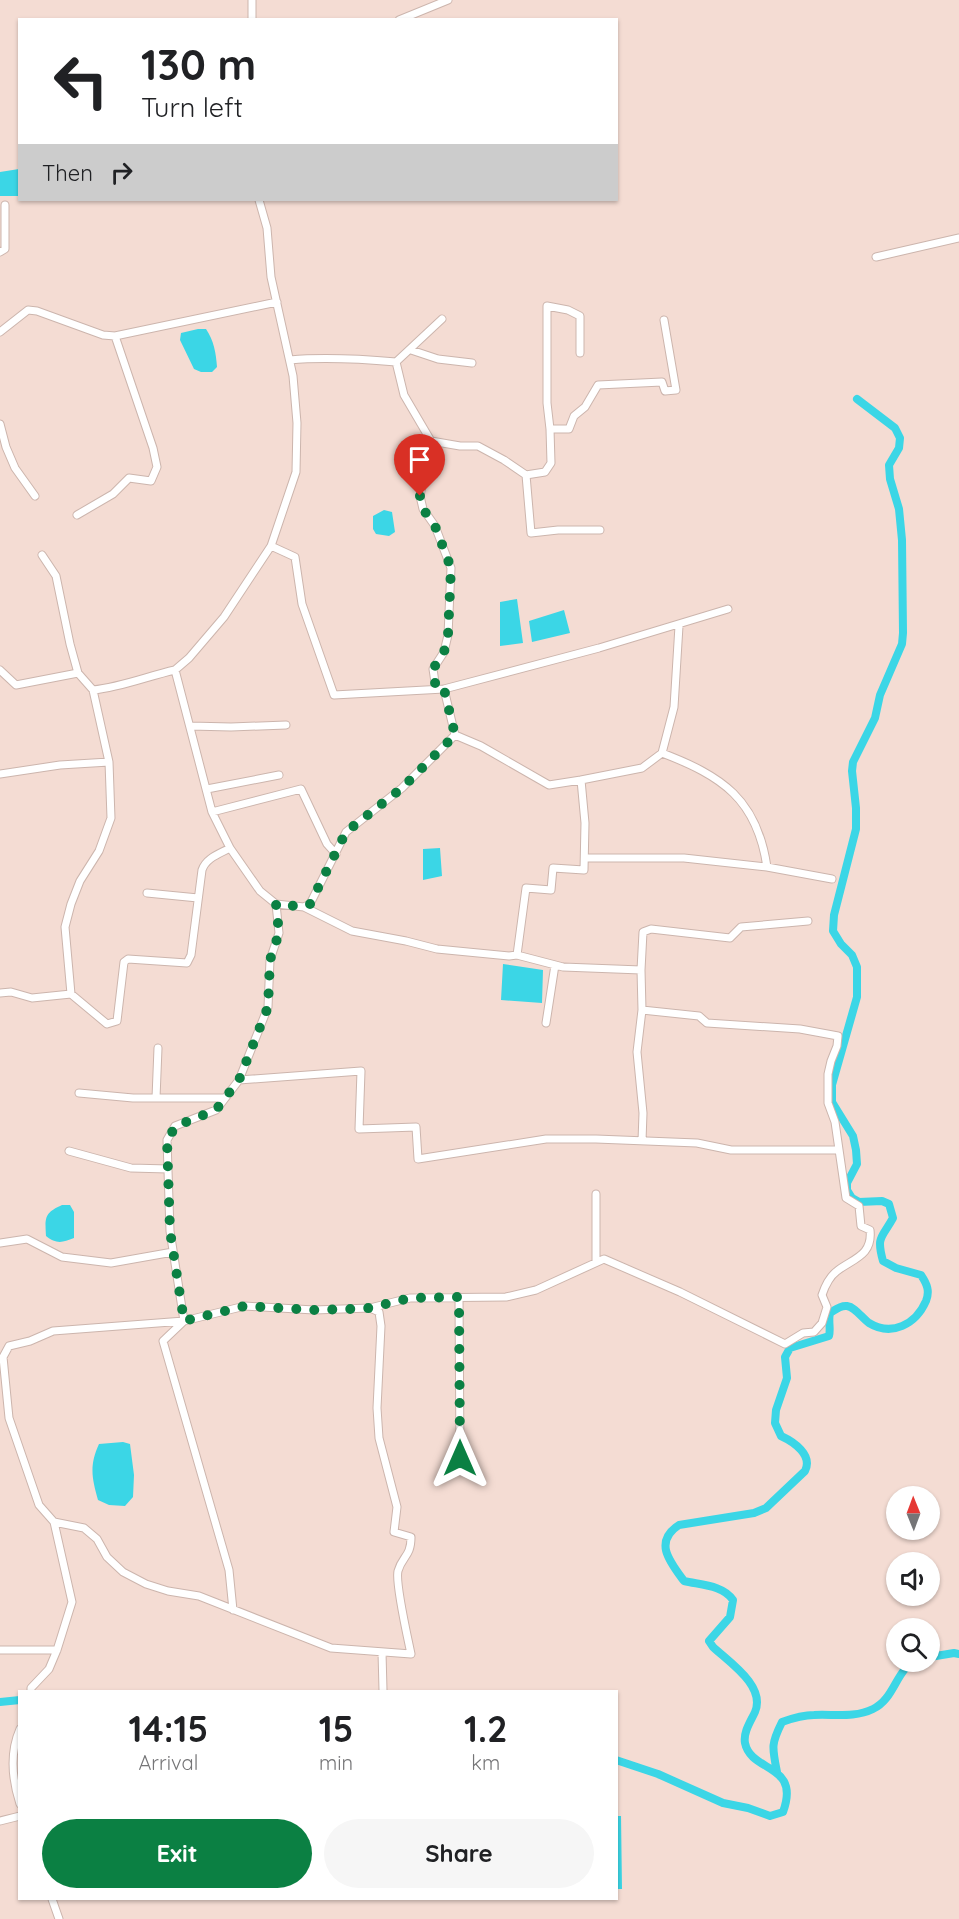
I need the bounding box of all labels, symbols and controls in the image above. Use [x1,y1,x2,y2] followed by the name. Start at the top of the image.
[141,38,256,91] text: 130 m
[42,42,120,120] icon: left
[141,90,243,124] text: Turn left
[105,156,138,189] icon: right
[42,159,93,187] text: Then
[394,434,445,496] pin
[403,443,436,476] icon: arrive
[428,1426,492,1490] position arrow
[886,1486,940,1540] north arrow
[886,1486,940,1672] map controls
[886,1552,940,1606] button: sound
[886,1618,940,1672] button: search
[129,1706,208,1751] text: 14:15
[319,1706,354,1751] text: 15
[464,1706,507,1751] text: 1.2
[138,1750,198,1775] text: Arrival
[319,1750,353,1775] text: min
[471,1750,500,1775] text: km
[42,1819,312,1888] button: Exit
[324,1819,594,1888] button: Share

